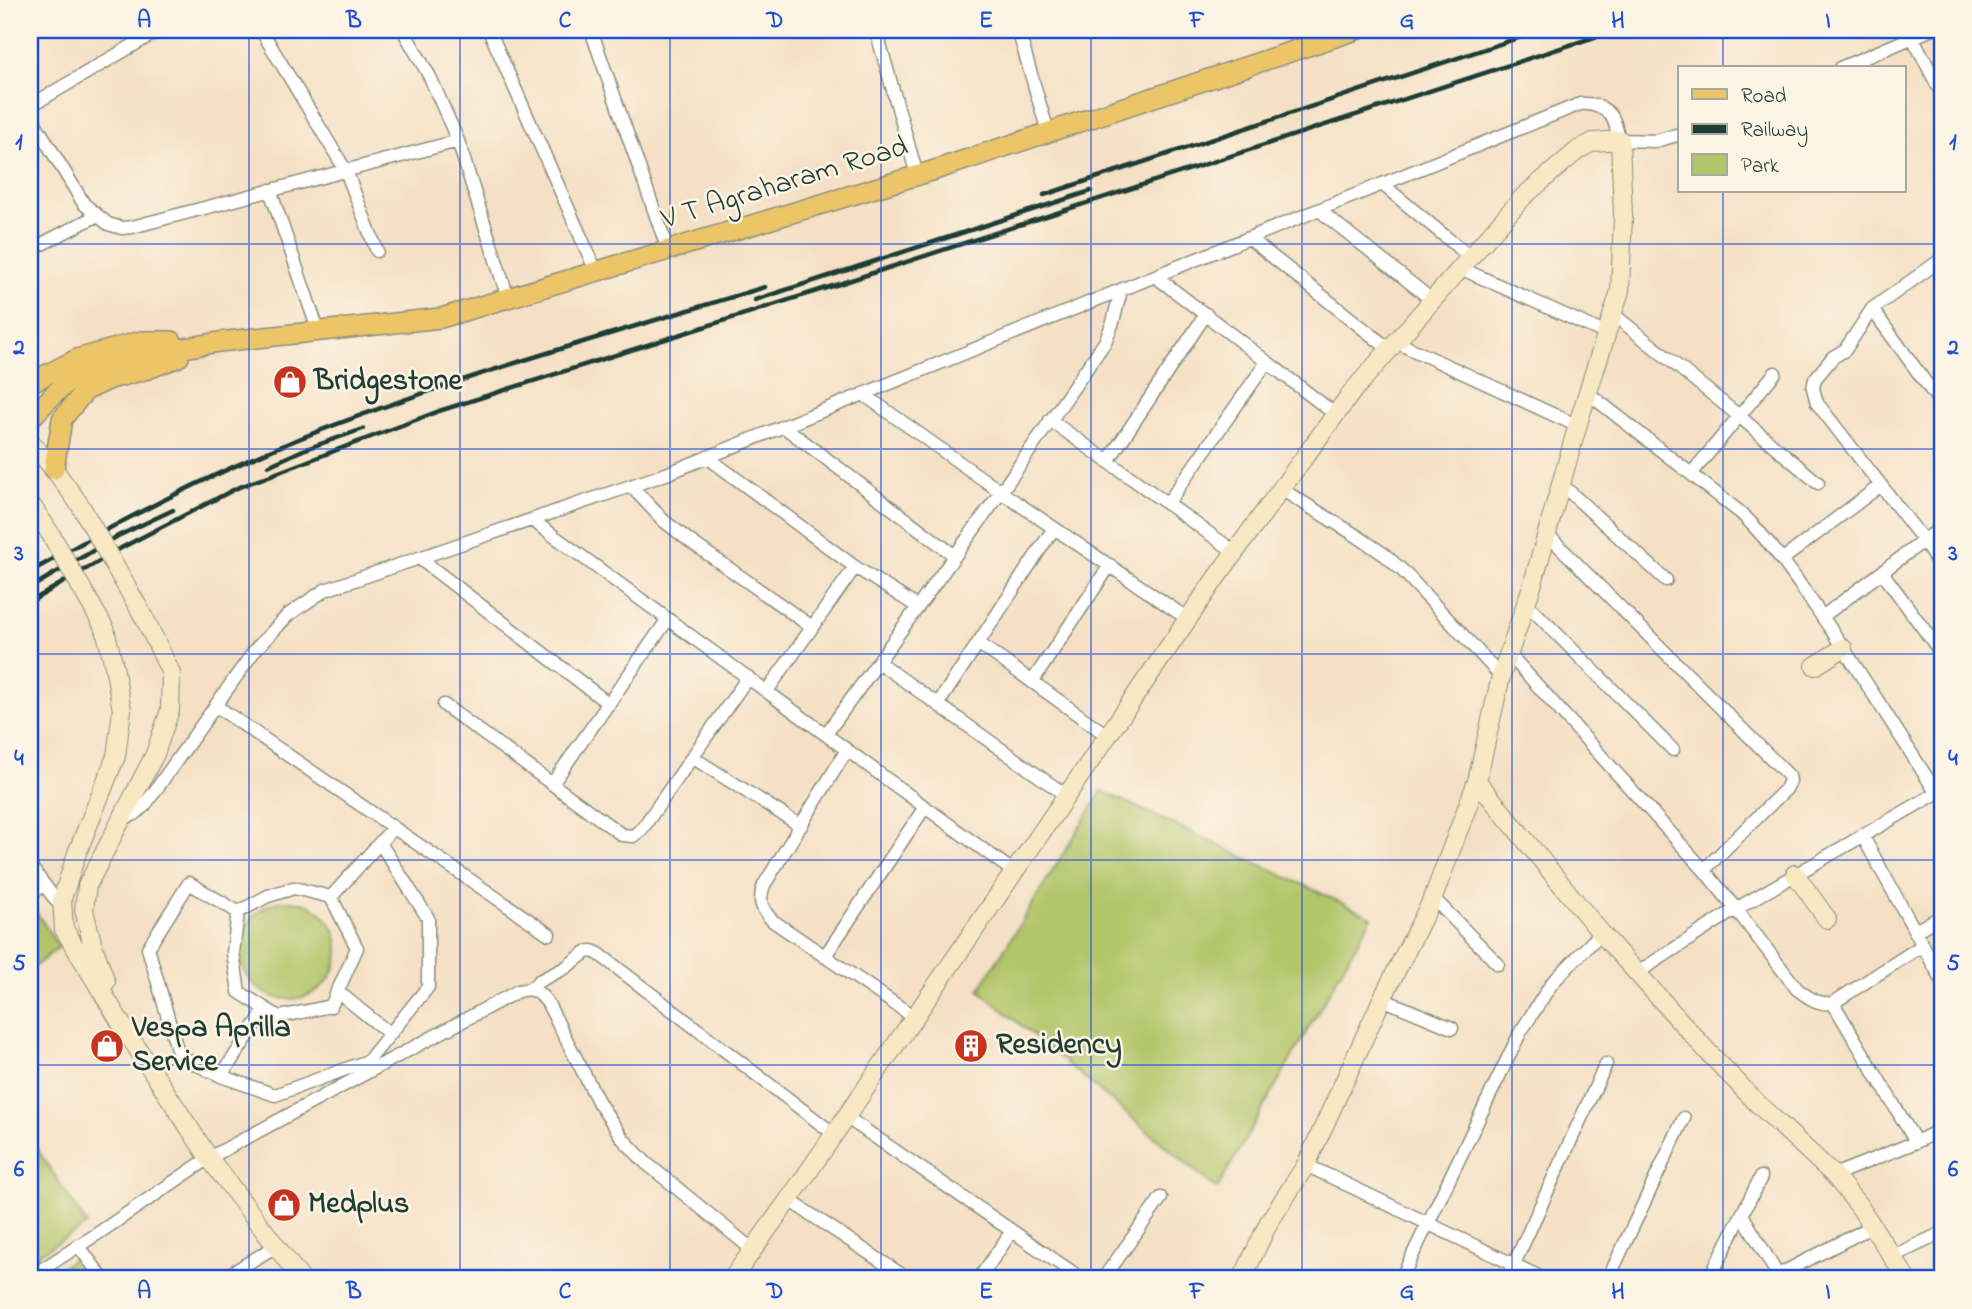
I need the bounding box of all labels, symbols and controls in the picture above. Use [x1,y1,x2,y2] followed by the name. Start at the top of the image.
[137,5,151,38] text: A
[345,5,362,38] text: B
[559,5,572,38] text: C
[766,5,783,38] text: D
[979,5,993,38] text: E
[1189,5,1205,38] text: F
[1400,5,1414,38] text: G
[1611,5,1625,38] text: H
[1825,5,1831,38] text: I
[1678,66,1906,192] legend
[1741,82,1787,112] text: Road
[1741,116,1808,148] text: Railway
[655,126,914,243] street label: V T Agraharam Road
[15,127,23,160] text: 1
[1949,127,1957,160] text: 1
[1741,152,1780,182] text: Park
[12,332,25,365] text: 2
[1946,332,1959,365] text: 2
[312,360,463,405] place label: Bridgestone
[271,363,309,401] shop icon: Bridgestone
[13,538,24,571] text: 3
[1947,538,1958,571] text: 3
[14,743,24,776] text: 4
[1948,743,1958,776] text: 4
[12,948,26,981] text: 5
[1946,948,1960,981] text: 5
[131,1007,291,1085] place label: Vespa Aprilla Service
[996,1024,1122,1068] place label: Residency
[88,1027,126,1065] shop icon: Vespa Aprilla Service
[952,1027,990,1065] building icon: Residency
[14,1154,25,1187] text: 6
[1948,1154,1959,1187] text: 6
[308,1183,409,1227] place label: Medplus
[265,1186,303,1224] shop icon: Medplus
[137,1276,151,1309] text: A
[345,1276,362,1309] text: B
[559,1276,572,1309] text: C
[766,1276,783,1309] text: D
[979,1276,993,1309] text: E
[1189,1276,1205,1309] text: F
[1400,1276,1414,1309] text: G
[1611,1276,1625,1309] text: H
[1825,1276,1831,1309] text: I

